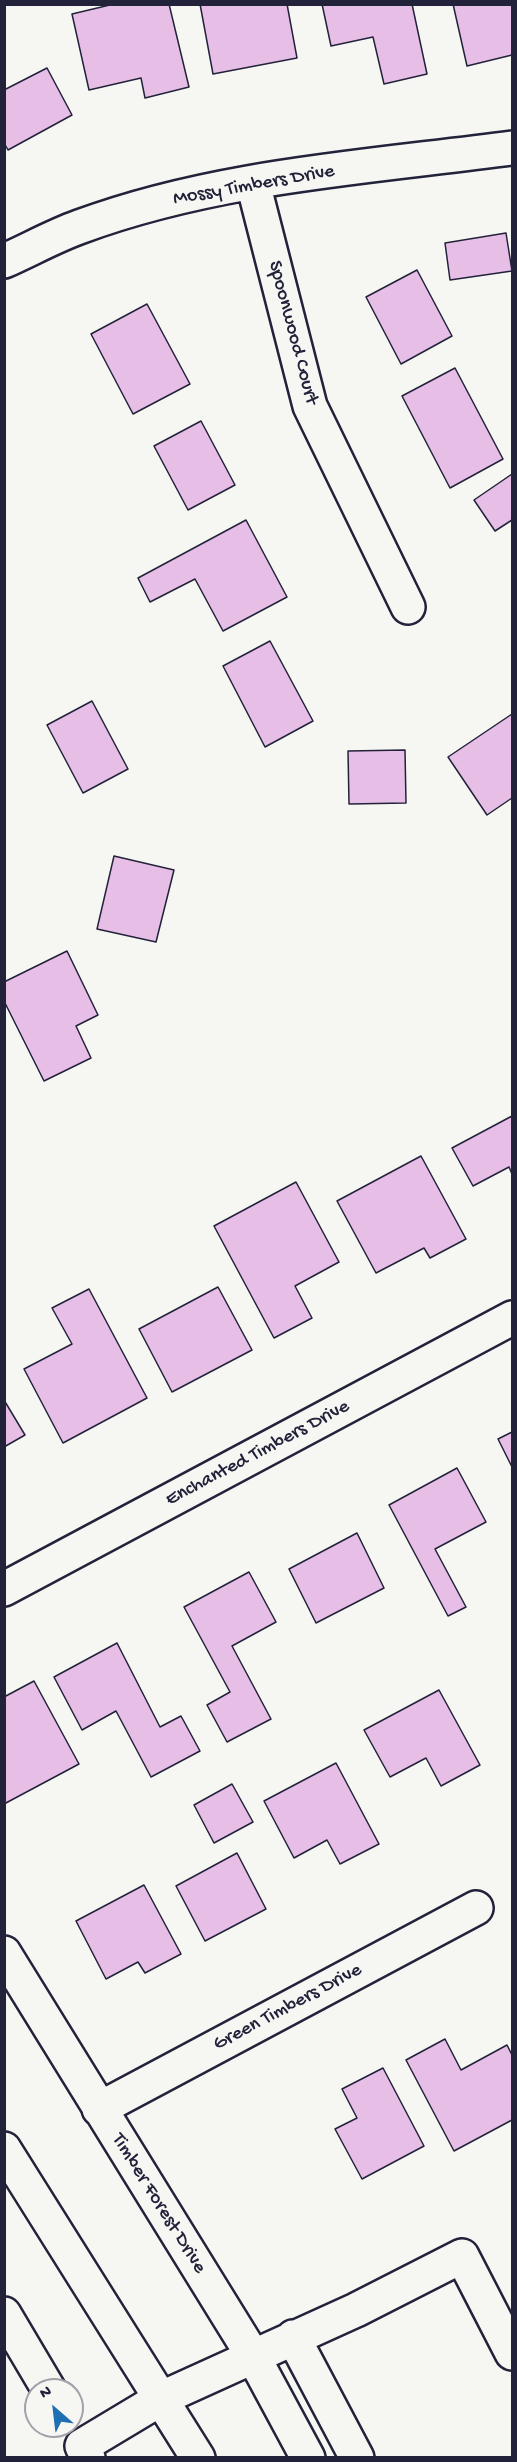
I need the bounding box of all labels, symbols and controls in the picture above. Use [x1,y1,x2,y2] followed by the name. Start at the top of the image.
[171,160,337,212] street label: Mossy Timbers Drive
[261,258,323,408] street label: Spoonwood Court
[162,1395,354,1513] street label: Enchanted Timbers Drive
[210,1959,366,2057] street label: Green Timbers Drive
[105,2129,211,2279] street label: Timber Forest Drive
[24,2378,84,2438] north arrow
[37,2383,55,2404] text: N

